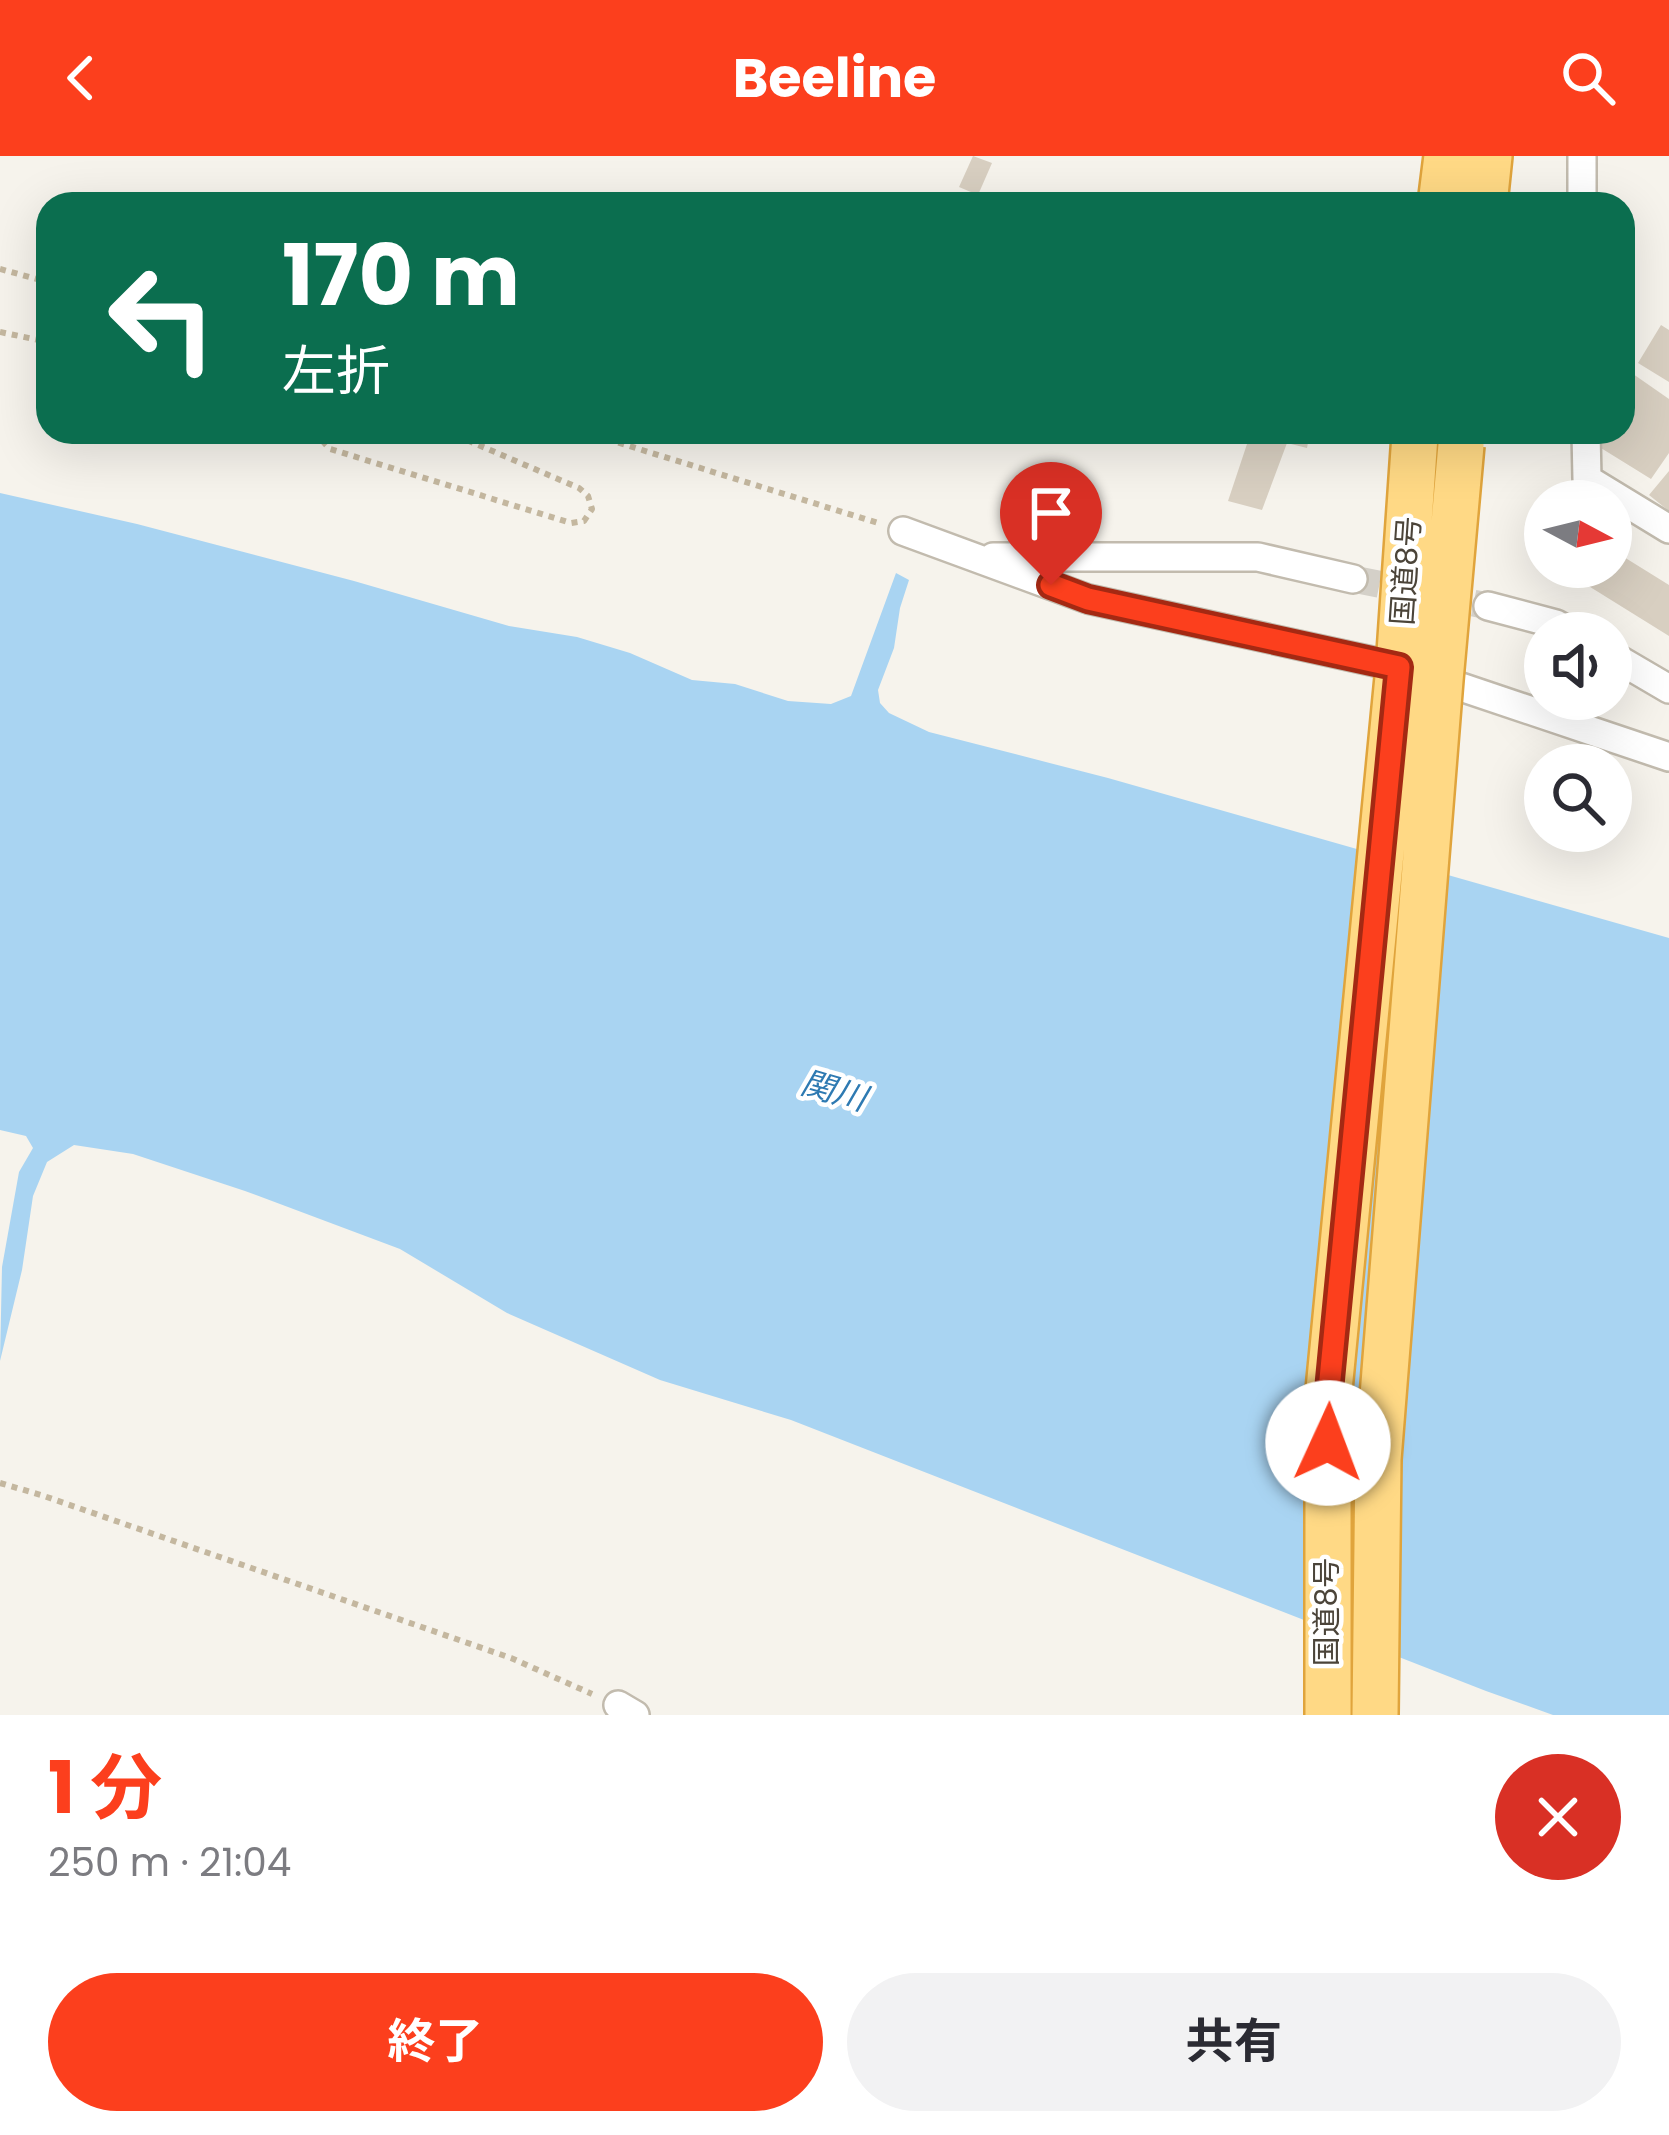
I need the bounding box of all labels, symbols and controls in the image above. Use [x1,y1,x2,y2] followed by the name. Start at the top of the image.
[733,40,936,116] text: Beeline
[48,45,114,111] icon: back
[1555,45,1621,111] icon: search
[282,217,520,334] text: 170 m
[84,240,240,396] icon: left
[282,333,390,409] text: 左折
[1000,462,1102,585] pin
[1018,480,1084,546] icon: arrive
[1524,480,1632,588] north arrow
[1524,480,1632,852] map controls
[1380,515,1431,627] street label: 国道8号
[1524,612,1632,720] button: sound
[1524,744,1632,852] button: search
[796,1059,875,1123] water label: 関川
[1265,1380,1391,1506] position arrow
[1305,1558,1348,1666] street label: 国道8号
[48,1737,162,1838] text: 1 分
[1495,1754,1621,1880] button: close
[48,1835,291,1890] text: 250 m · 21:04
[48,1973,823,2111] button: 終了
[847,1973,1621,2111] button: 共有

